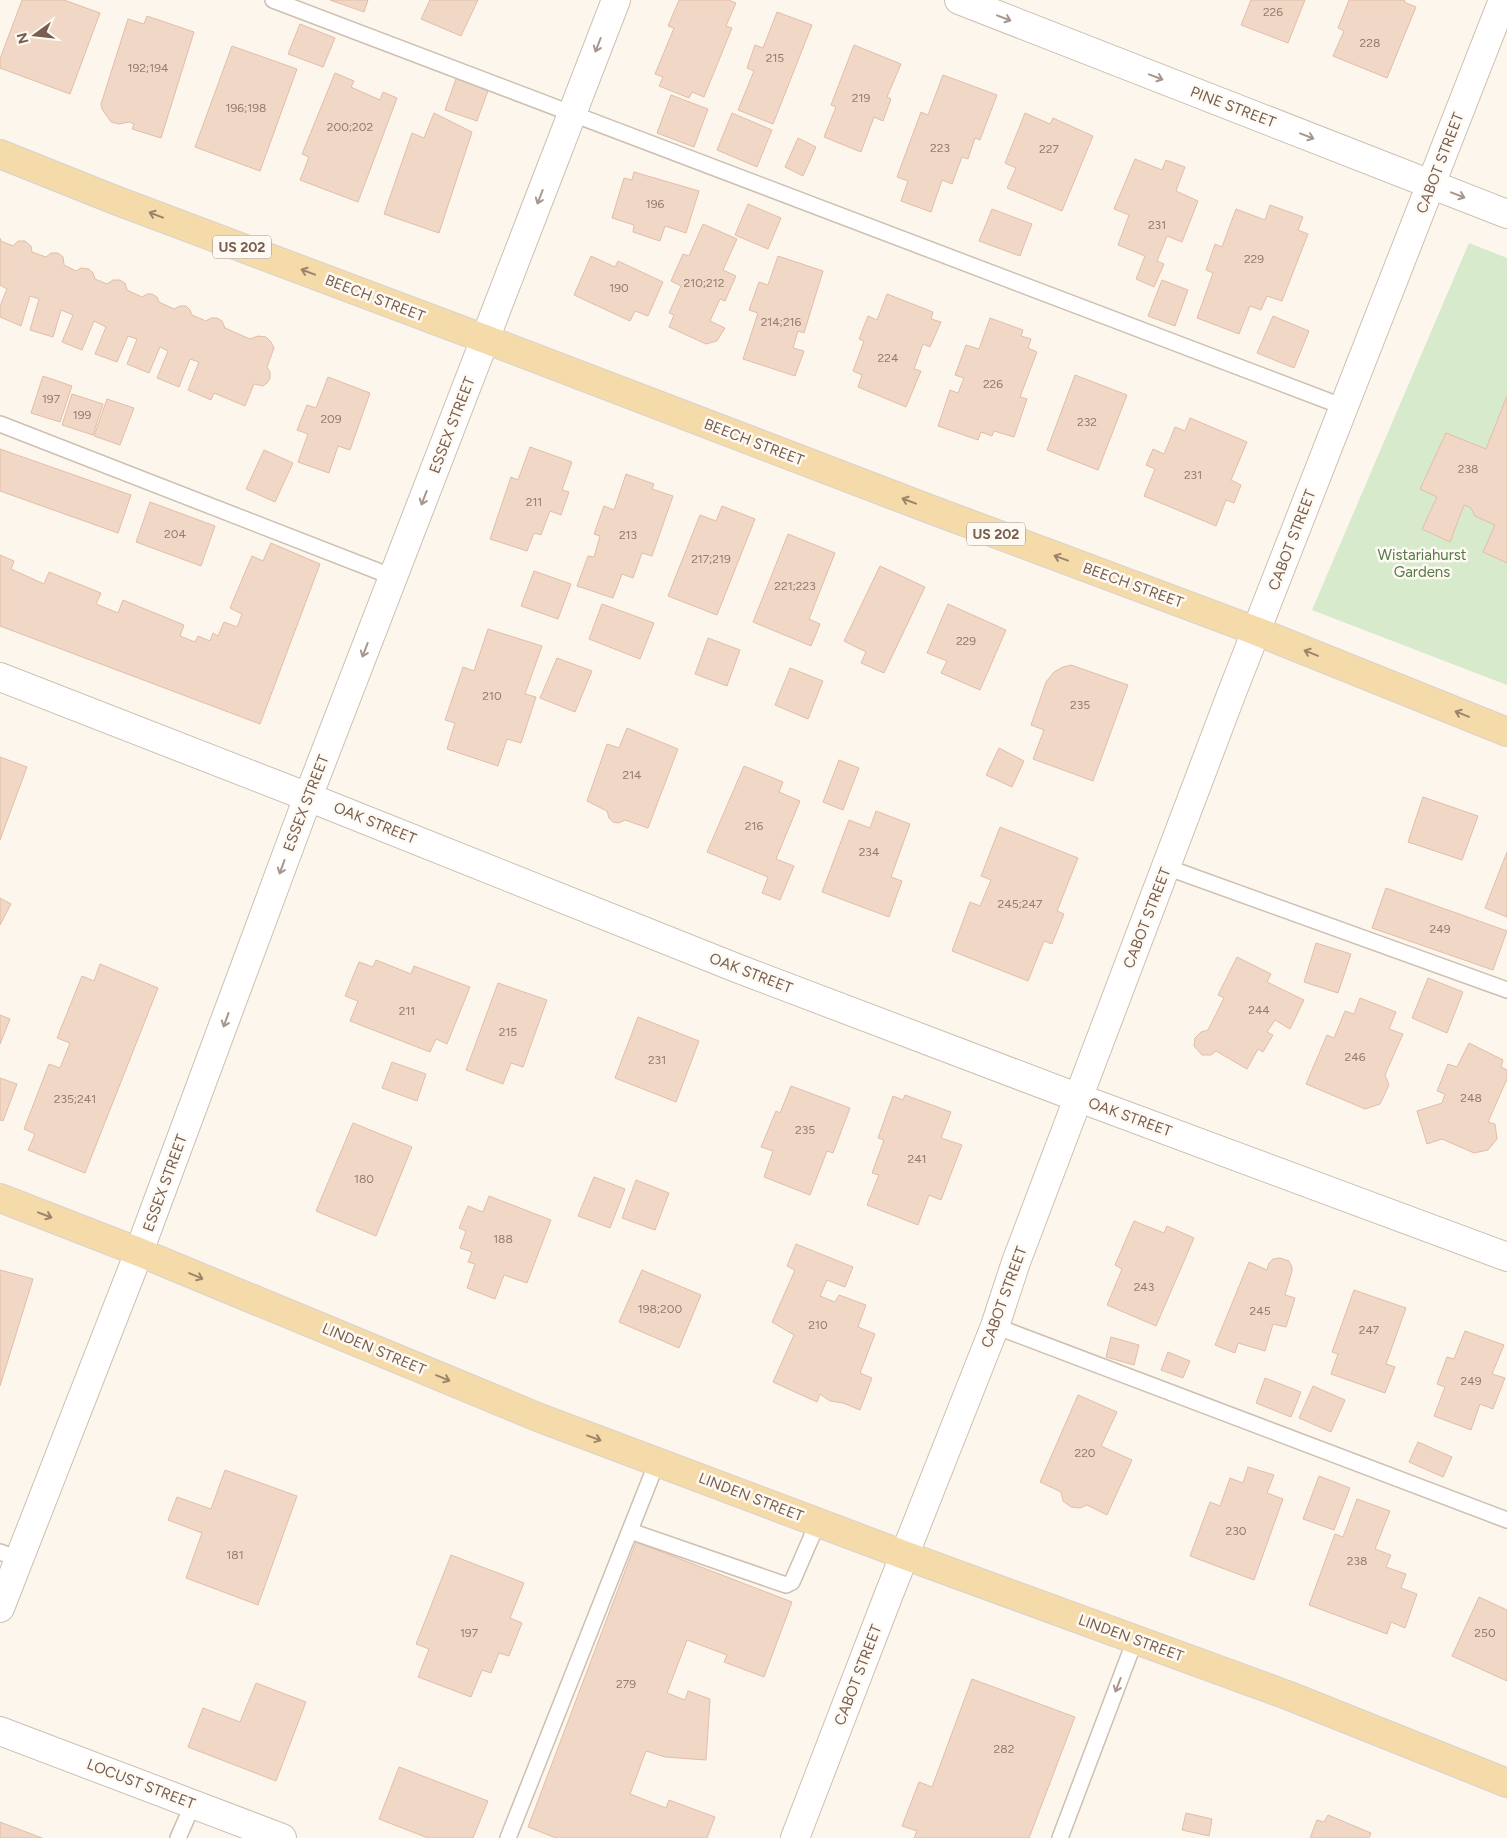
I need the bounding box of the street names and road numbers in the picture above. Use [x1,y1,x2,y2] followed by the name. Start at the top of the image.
[1188,82,1279,132] street label: PINE STREET
[1413,109,1468,216] street label: CABOT STREET
[213,236,271,258] road number: US 202
[322,271,428,326] street label: BEECH STREET
[425,373,479,476] street label: ESSEX STREET
[701,415,807,470] street label: BEECH STREET
[1265,486,1320,593] street label: CABOT STREET
[967,522,1025,546] road number: US 202
[1080,558,1186,612] street label: BEECH STREET
[279,751,333,854] street label: ESSEX STREET
[331,798,420,848] street label: OAK STREET
[1120,864,1175,971] street label: CABOT STREET
[707,949,796,997] street label: OAK STREET
[1086,1094,1175,1141] street label: OAK STREET
[139,1131,191,1234] street label: ESSEX STREET
[977,1243,1031,1350] street label: CABOT STREET
[319,1319,429,1379] street label: LINDEN STREET
[696,1469,807,1526] street label: LINDEN STREET
[1076,1611,1187,1666] street label: LINDEN STREET
[831,1621,886,1728] street label: CABOT STREET
[84,1755,198,1813] street label: LOCUST STREET

